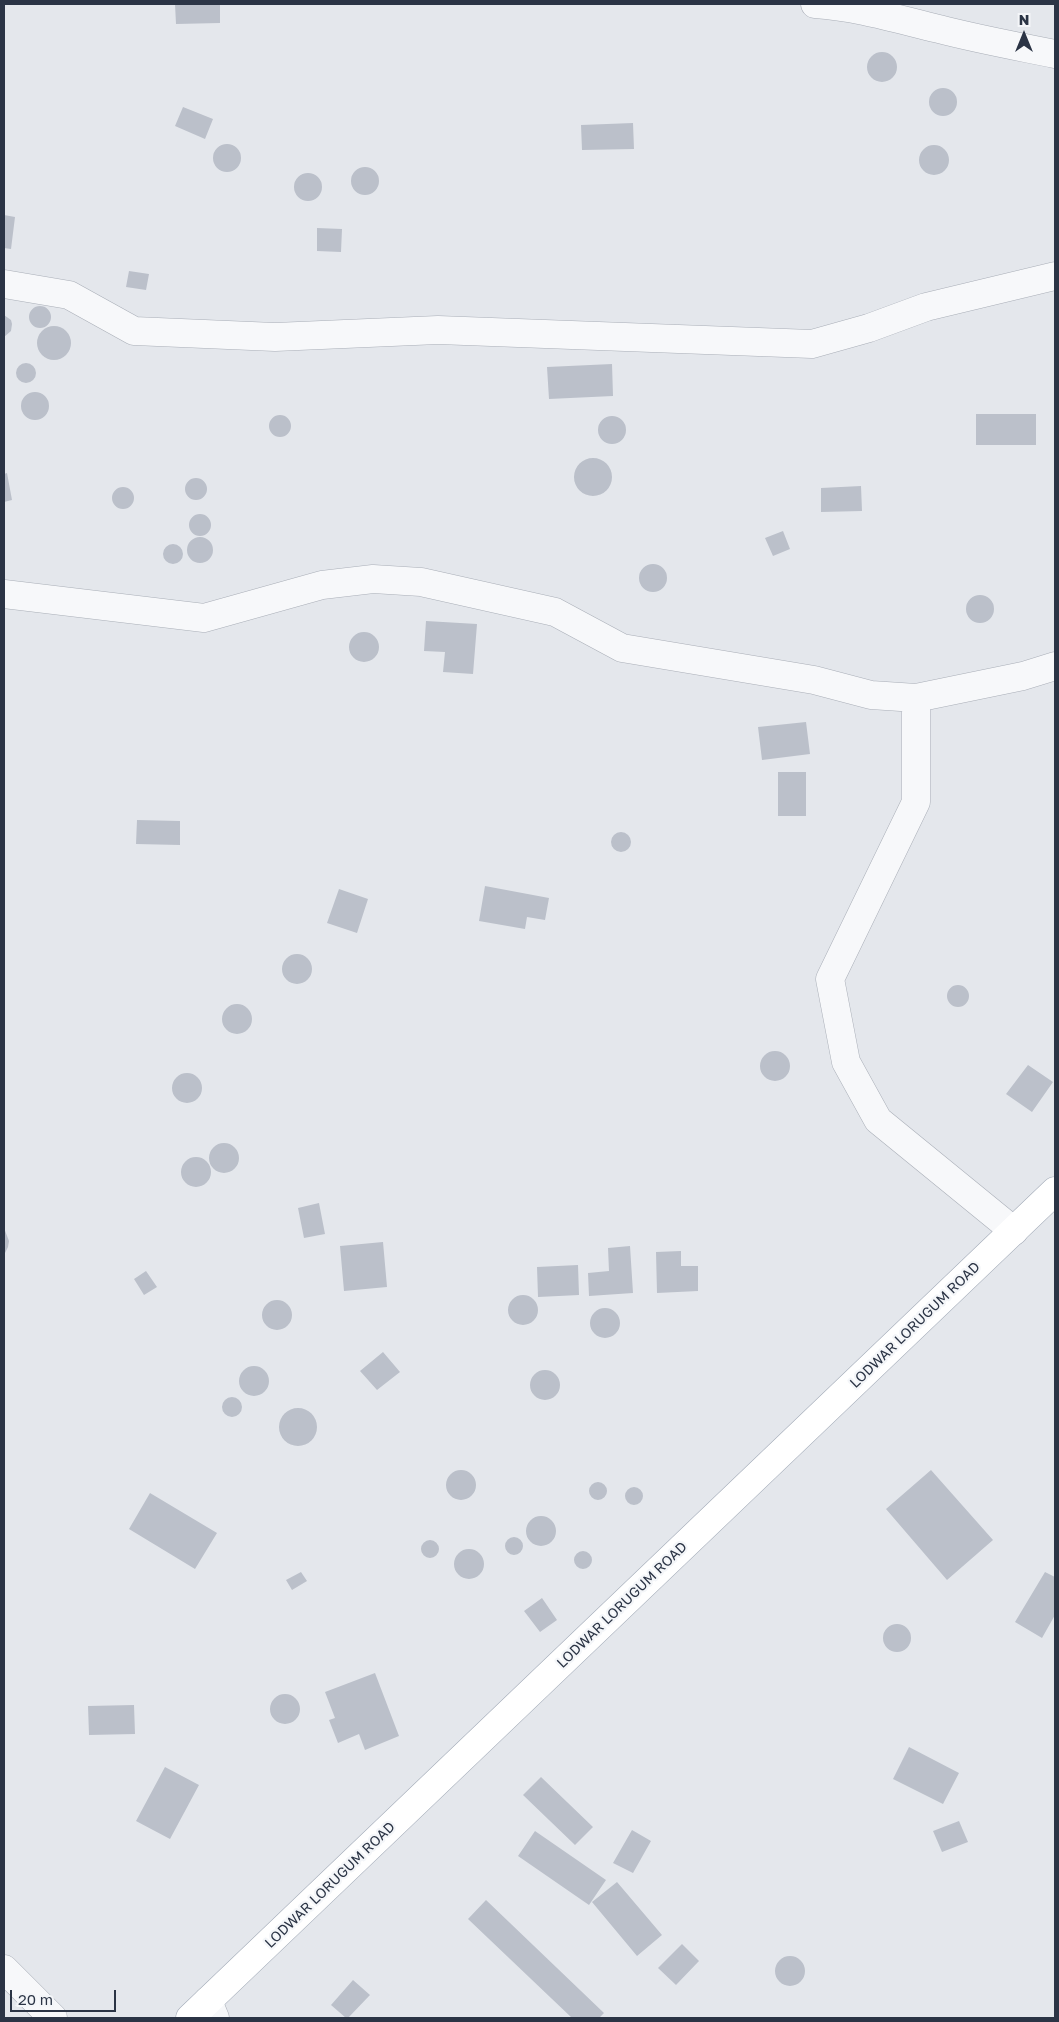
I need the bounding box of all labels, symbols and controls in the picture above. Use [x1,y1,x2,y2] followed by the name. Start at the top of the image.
[999,10,1049,60] north arrow
[1019,11,1029,28] text: N
[846,1258,984,1392] street label: LODWAR LORUGUM ROAD
[553,1538,691,1672] street label: LODWAR LORUGUM ROAD
[261,1818,399,1952] street label: LODWAR LORUGUM ROAD
[12,1980,119,2012] scale bar
[18,1990,53,2008] text: 20 m

